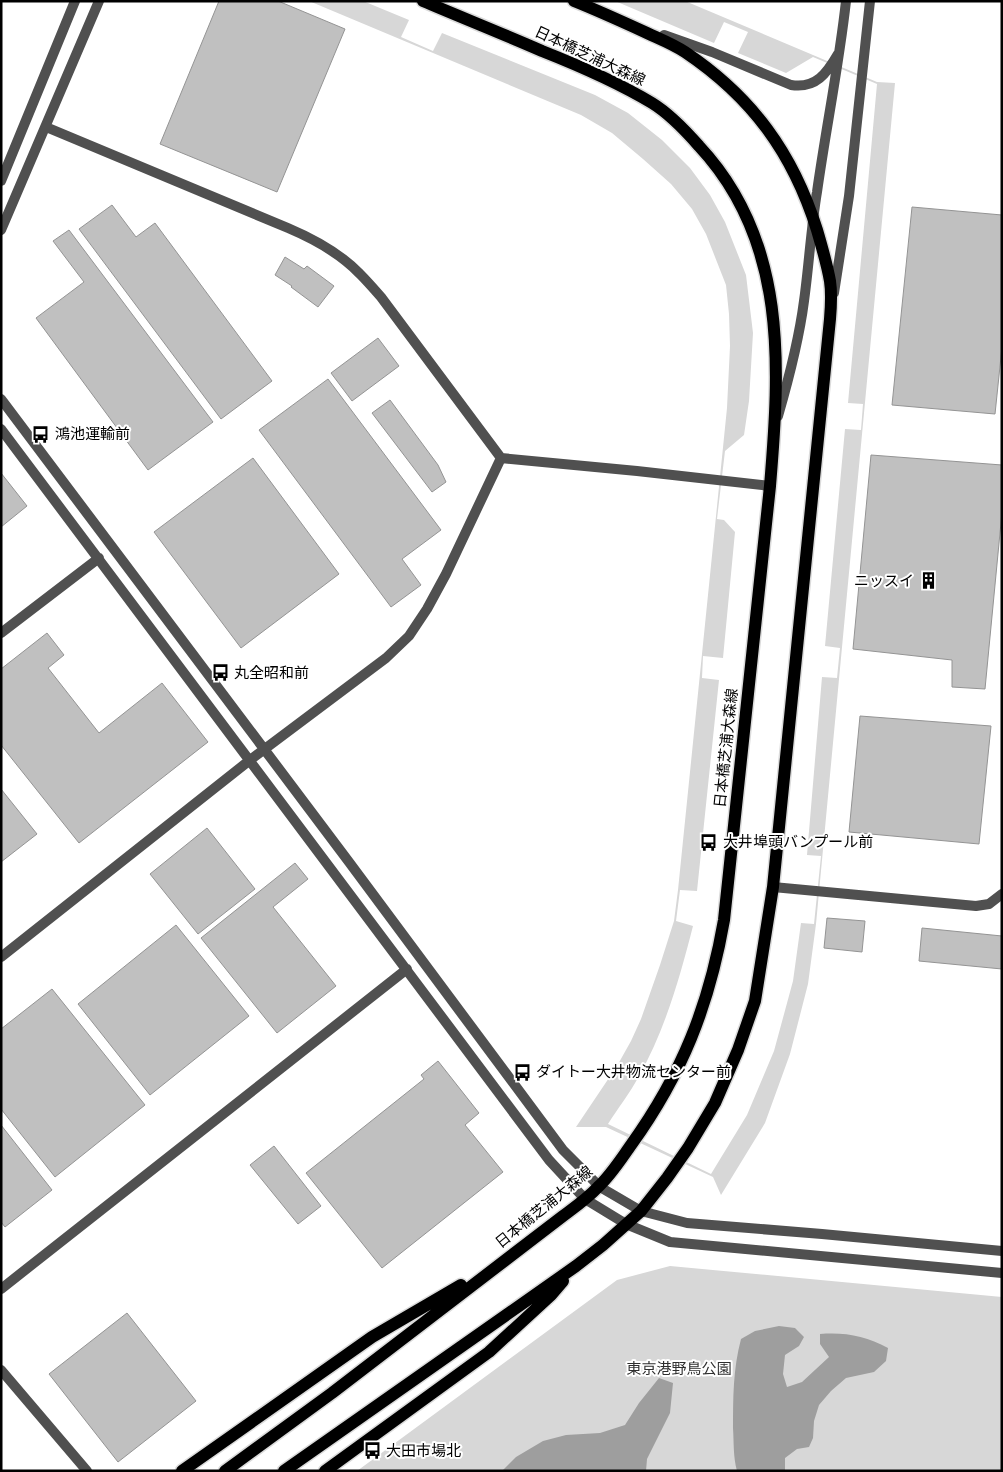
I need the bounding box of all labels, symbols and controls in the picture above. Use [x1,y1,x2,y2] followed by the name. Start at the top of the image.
[532,22,648,90] street label: 日本橋芝浦大森線
[31,424,51,444] bus stop icon: 鴻池運輸前
[55,425,130,443] place label: 鴻池運輸前
[918,571,938,591] building icon: ニッスイ
[854,572,914,590] place label: ニッスイ
[210,663,230,683] bus stop icon: 丸全昭和前
[234,664,309,682] place label: 丸全昭和前
[711,687,741,809] street label: 日本橋芝浦大森線
[699,832,719,852] bus stop icon: 大井埠頭バンプール前
[723,833,873,851] place label: 大井埠頭バンプール前
[512,1062,532,1082] bus stop icon: ダイトー大井物流センター前
[536,1063,731,1081] place label: ダイトー大井物流センター前
[492,1162,596,1252] street label: 日本橋芝浦大森線
[626,1360,732,1378] park label: 東京港野鳥公園
[362,1441,382,1461] bus stop icon: 大田市場北
[386,1442,461,1460] place label: 大田市場北

